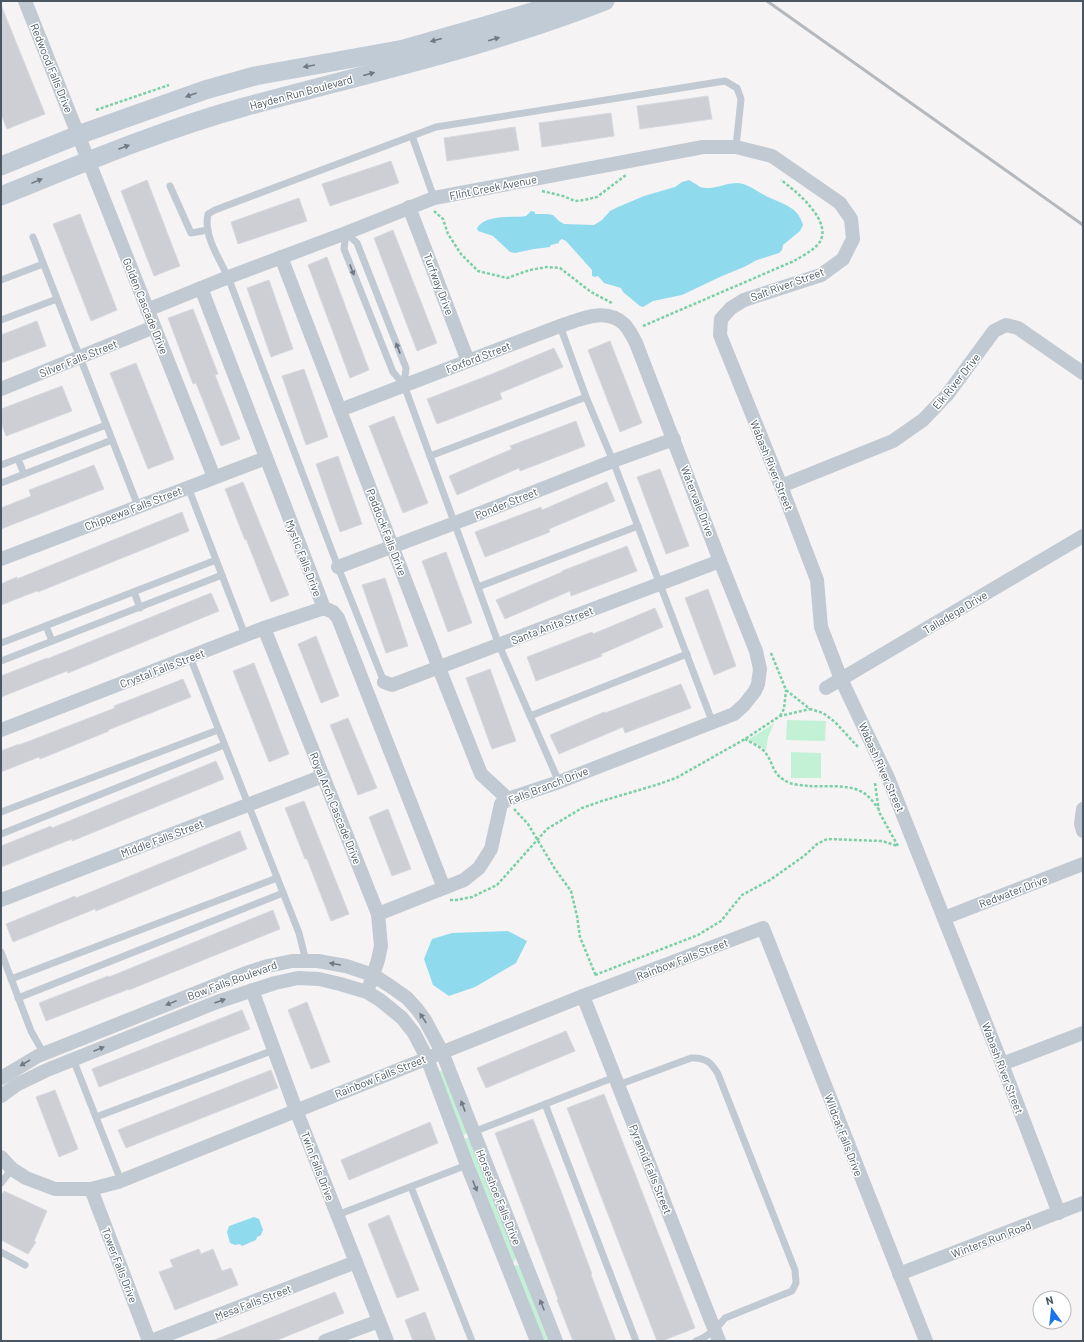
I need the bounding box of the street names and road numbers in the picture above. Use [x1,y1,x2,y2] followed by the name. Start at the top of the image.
[28,21,76,115] street label: Redwood Falls Drive
[248,72,354,112] street label: Hayden Run Boulevard
[448,172,538,202] street label: Flint Creek Avenue
[421,251,457,317] street label: Turfway Drive
[121,256,171,356] street label: Golden Cascade Drive
[748,265,826,303] street label: Salt River Street
[37,336,119,380] street label: Silver Falls Street
[444,339,512,375] street label: Foxford Street
[930,350,983,412] street label: Elk River Drive
[748,418,796,512] street label: Wabash River Street
[679,464,717,538] street label: Watervale Drive
[83,483,183,533] street label: Chippewa Falls Street
[473,485,539,521] street label: Ponder Street
[364,487,410,577] street label: Paddock Falls Drive
[283,518,325,598] street label: Mystic Falls Drive
[921,588,990,636] street label: Talladega Drive
[509,603,595,647] street label: Santa Anita Street
[118,646,206,690] street label: Crystal Falls Street
[856,720,908,814] street label: Wabash River Street
[308,750,364,866] street label: Royal Arch Cascade Drive
[506,764,590,806] street label: Falls Branch Drive
[119,816,205,860] street label: Middle Falls Street
[977,872,1049,910] street label: Redwater Drive
[634,936,730,982] street label: Rainbow Falls Street
[185,958,279,1002] street label: Bow Falls Boulevard
[980,1021,1026,1115] street label: Wabash River Street
[333,1052,427,1100] street label: Rainbow Falls Street
[822,1092,866,1178] street label: Wildcat Falls Drive
[627,1122,675,1216] street label: Pyramid Falls Street
[299,1129,337,1203] street label: Twin Falls Drive
[474,1147,524,1247] street label: Horseshoe Falls Drive
[949,1218,1033,1260] street label: Winters Run Road
[100,1225,140,1305] street label: Tower Falls Drive
[213,1281,293,1323] street label: Mesa Falls Street

